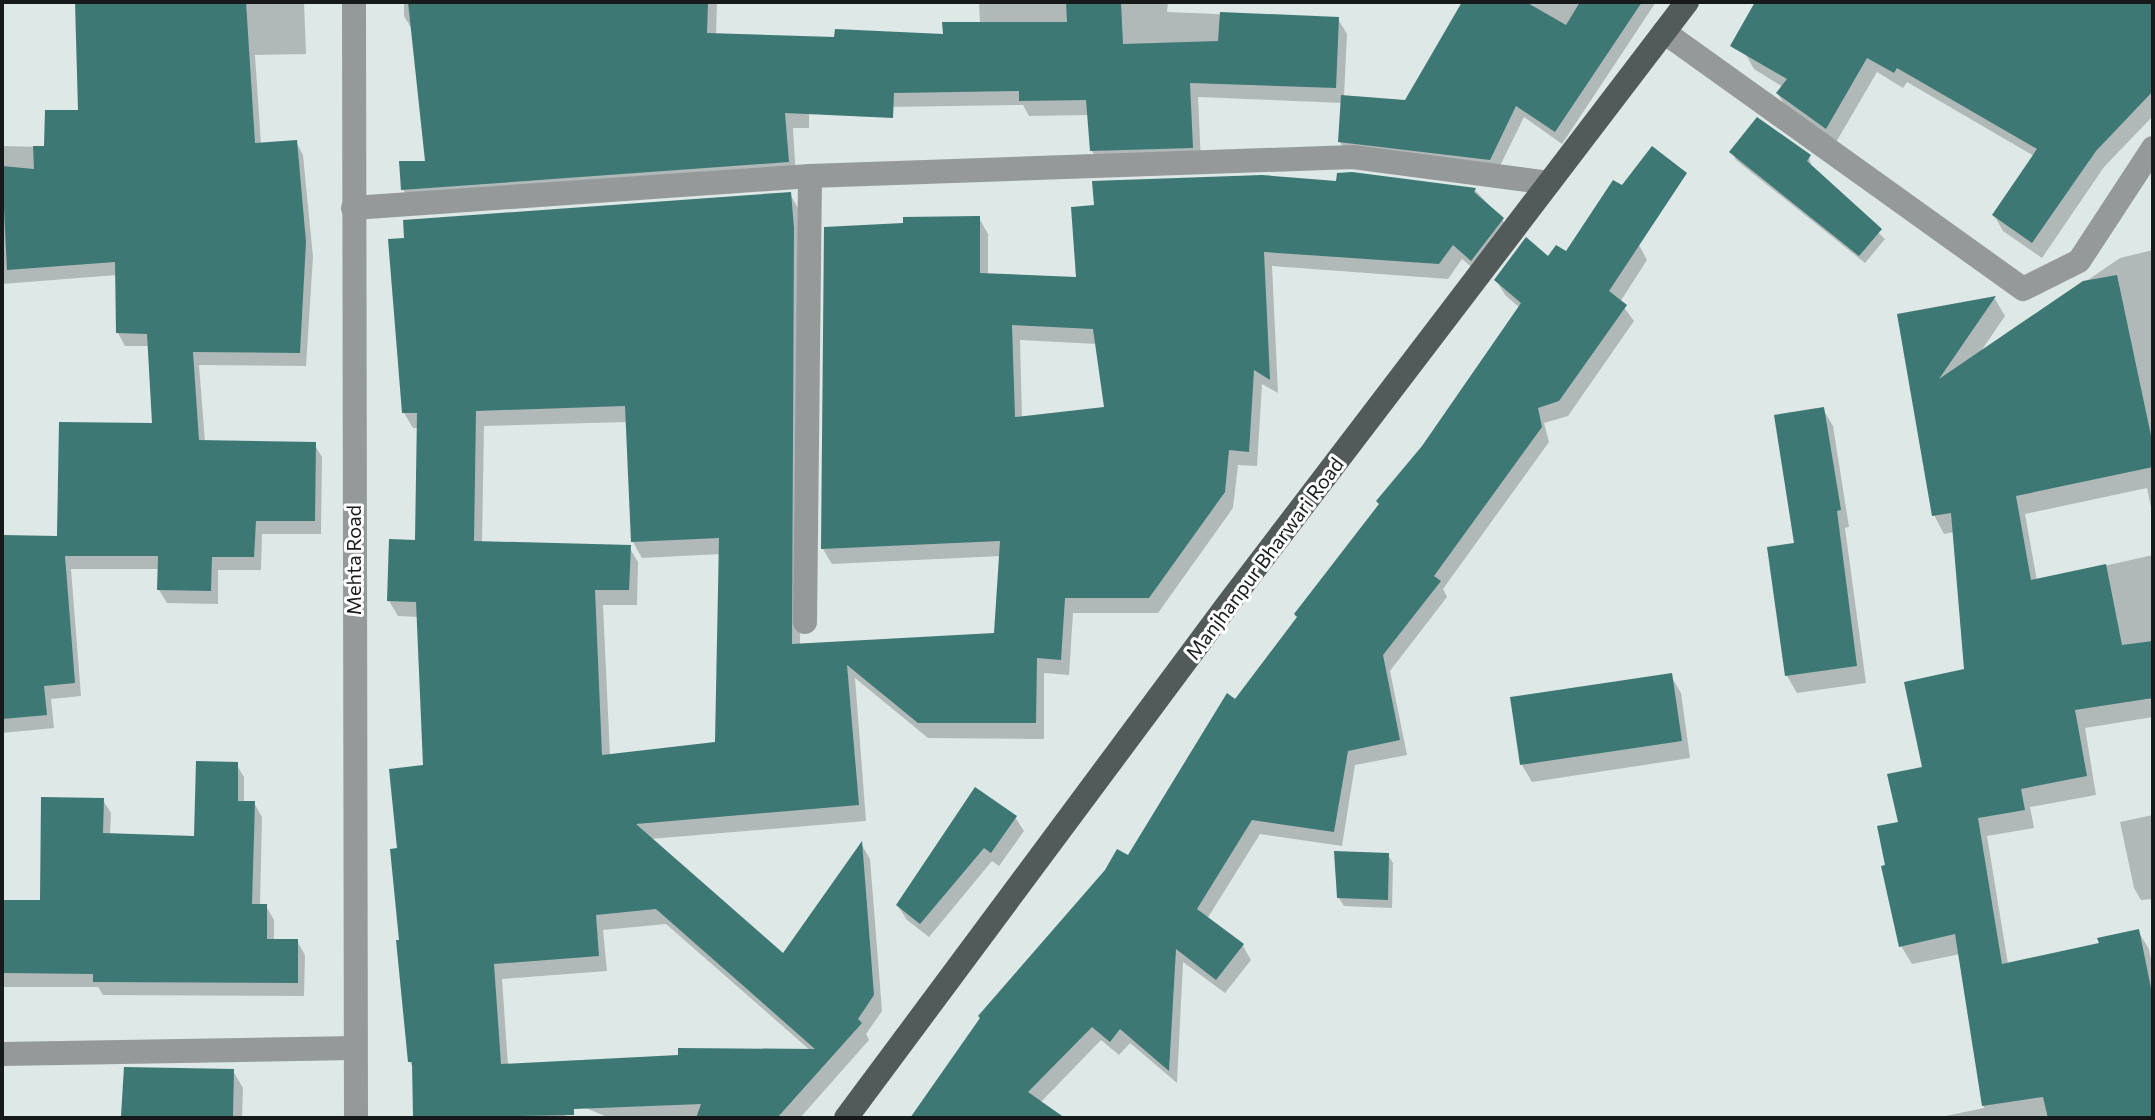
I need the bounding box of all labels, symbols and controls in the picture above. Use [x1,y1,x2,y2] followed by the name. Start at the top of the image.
[1180,452,1348,664] street label: Manjhanpur Bharwari Road
[341,505,365,615] street label: Mehta Road

